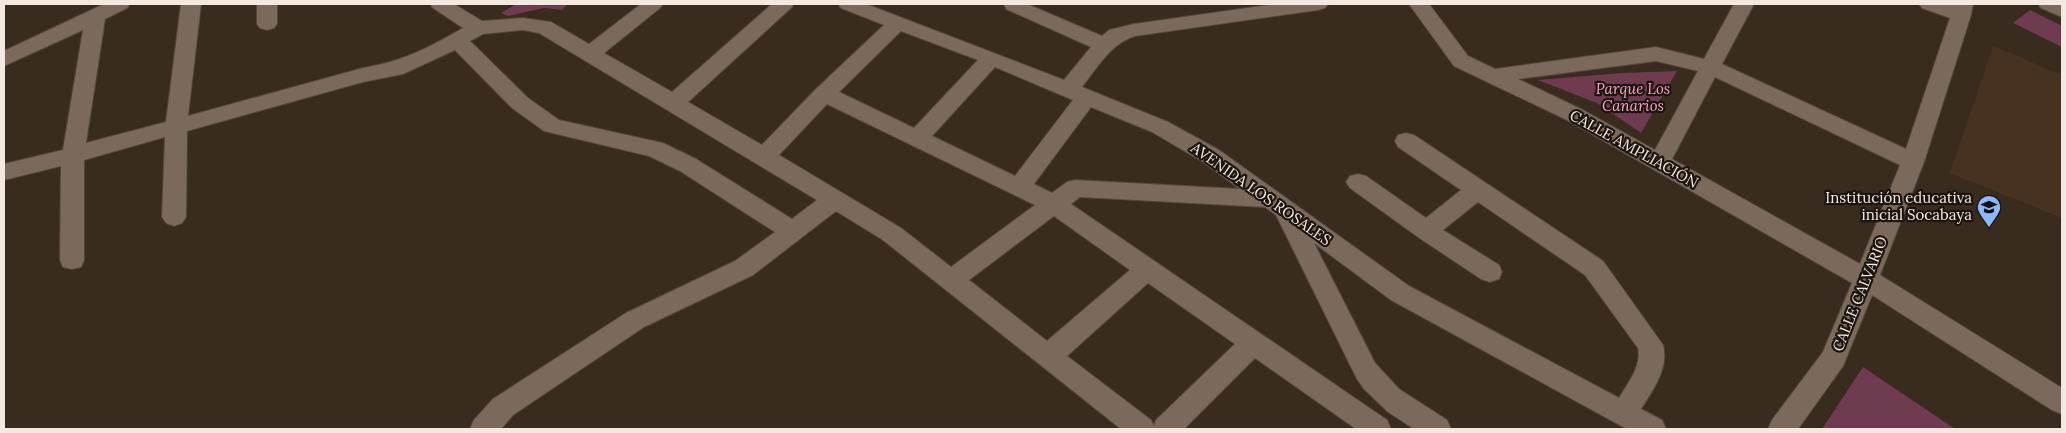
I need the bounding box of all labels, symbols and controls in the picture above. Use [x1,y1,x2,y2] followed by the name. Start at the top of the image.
[1596,79,1670,115] park label: Parque Los Canarios
[1567,105,1702,192] street label: CALLE AMPLIACIÓN
[1187,137,1335,249] street label: AVENIDA LOS ROSALES
[1825,188,1972,224] place label: Institución educativa inicial Socabaya
[1976,194,2002,228] school or university icon: Institución educativa inicial Socabaya
[1828,233,1891,354] street label: CALLE CALVARIO

